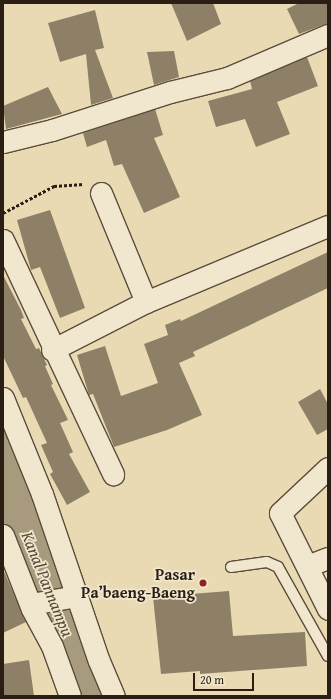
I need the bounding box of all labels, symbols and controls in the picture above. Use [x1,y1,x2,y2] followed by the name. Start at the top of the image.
[18,528,78,640] water label: Kanal Pannampu
[81,564,195,602] place label: Pasar Paʼbaeng-Baeng
[198,578,208,588] marker: Pasar Paʼbaeng-Baeng
[195,665,256,691] scale bar
[200,671,224,688] text: 20 m

